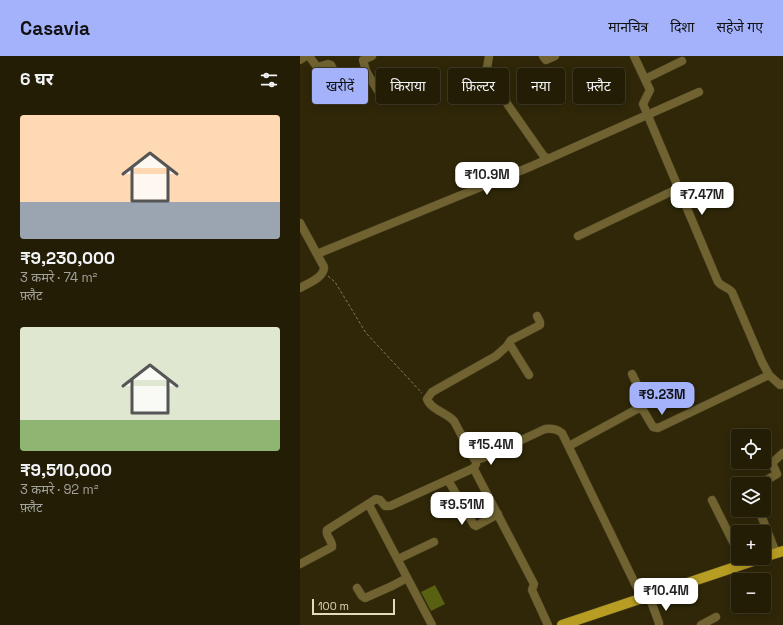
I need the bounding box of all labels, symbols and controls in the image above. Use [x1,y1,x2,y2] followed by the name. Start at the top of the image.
[20,16,90,41] text: Casavia
[608,18,648,36] text: मानचित्र
[670,18,694,36] text: दिशा
[716,18,763,36] text: सहेजे गए
[20,68,53,90] text: 6 घर
[312,68,368,104] chip: खरीदें
[376,68,440,104] chip: किराया
[448,68,509,104] chip: फ़िल्टर
[517,68,565,104] chip: नया
[573,68,625,104] chip: फ़्लैट
[258,69,280,91] icon: filters
[114,141,186,213] icon: home
[454,162,520,196] pin: ₹10.9M
[464,166,510,183] text: ₹10.9M
[669,182,735,216] pin: ₹7.47M
[680,186,724,203] text: ₹7.47M
[20,247,115,269] text: ₹9,230,000
[20,269,97,286] text: 3 कमरे · 74 m²
[20,287,43,304] text: फ़्लैट
[114,353,186,425] icon: home
[629,382,695,416] pin: ₹9.23M
[639,386,685,403] text: ₹9.23M
[731,429,771,613] map controls
[731,429,771,469] button: locate
[458,432,524,466] pin: ₹15.4M
[468,436,514,453] text: ₹15.4M
[20,459,112,481] text: ₹9,510,000
[731,477,771,517] button: layers
[20,481,98,498] text: 3 कमरे · 92 m²
[429,492,495,526] pin: ₹9.51M
[440,496,484,513] text: ₹9.51M
[20,499,43,516] text: फ़्लैट
[731,525,771,565] button: +
[731,573,771,613] button: −
[633,578,699,612] pin: ₹10.4M
[643,582,689,599] text: ₹10.4M
[312,597,395,616] scale bar
[318,599,349,613] text: 100 m

